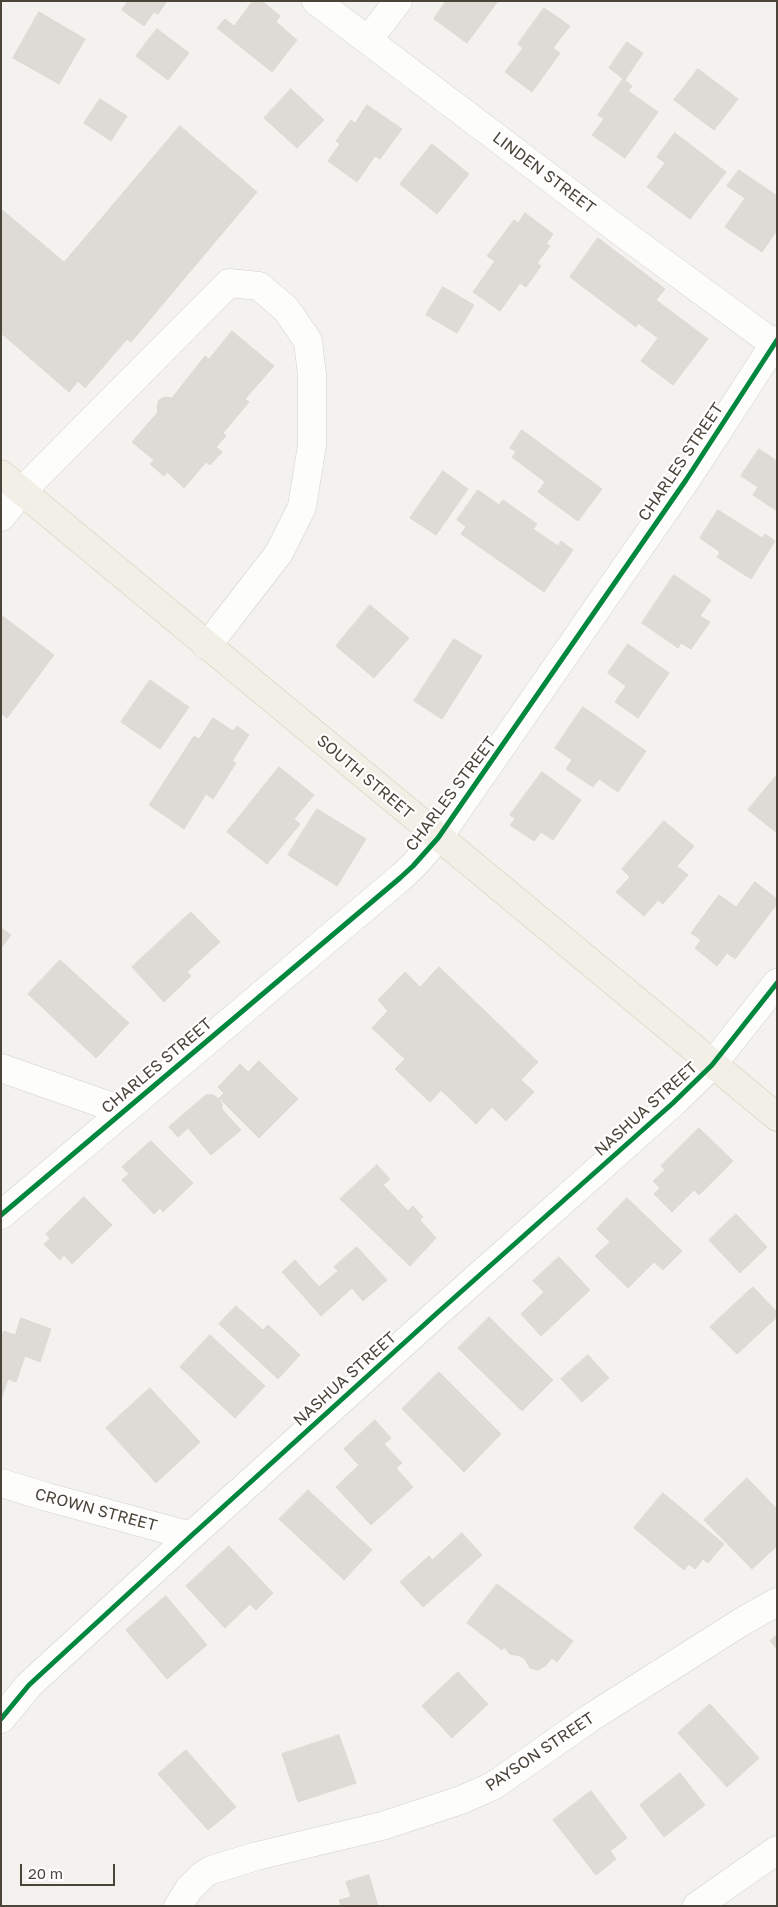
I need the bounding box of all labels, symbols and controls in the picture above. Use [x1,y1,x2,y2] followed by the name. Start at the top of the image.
[489,128,599,218] street label: LINDEN STREET
[634,399,728,525] street label: CHARLES STREET
[313,731,417,823] street label: SOUTH STREET
[402,733,500,855] street label: CHARLES STREET
[98,1014,216,1118] street label: CHARLES STREET
[591,1058,701,1160] street label: NASHUA STREET
[290,1328,400,1430] street label: NASHUA STREET
[33,1484,159,1536] street label: CROWN STREET
[482,1709,598,1795] street label: PAYSON STREET
[22,1854,118,1886] scale bar
[28,1864,63,1882] text: 20 m

